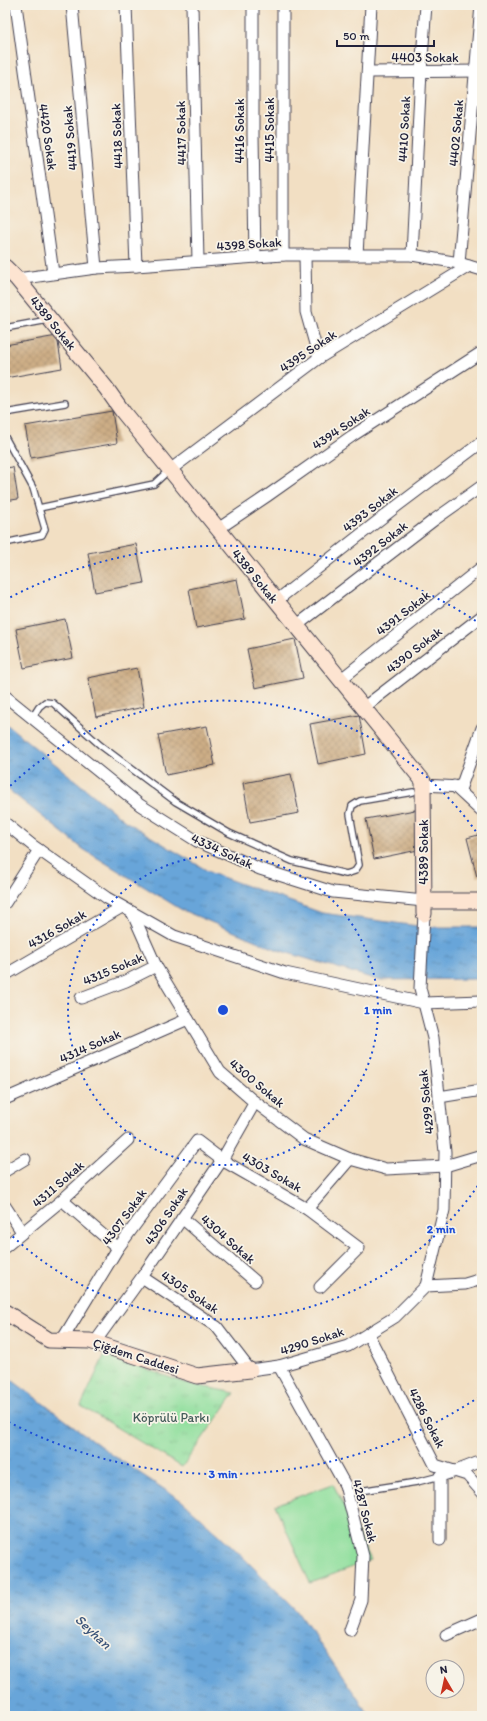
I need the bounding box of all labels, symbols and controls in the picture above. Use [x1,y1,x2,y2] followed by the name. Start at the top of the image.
[337,22,434,48] scale bar
[343,29,369,43] text: 50 m
[391,50,459,65] street label: 4403 Sokak
[395,95,413,163] street label: 4410 Sokak
[262,97,277,163] street label: 4415 Sokak
[232,98,247,164] street label: 4416 Sokak
[446,99,466,167] street label: 4402 Sokak
[173,100,189,166] street label: 4417 Sokak
[36,103,60,172] street label: 4420 Sokak
[108,103,126,169] street label: 4418 Sokak
[60,105,80,171] street label: 4419 Sokak
[216,234,283,254] street label: 4398 Sokak
[27,293,80,353] street label: 4389 Sokak
[277,326,340,375] street label: 4395 Sokak
[309,403,373,453] street label: 4394 Sokak
[340,483,401,535] street label: 4393 Sokak
[350,518,411,570] street label: 4392 Sokak
[229,546,282,606] street label: 4389 Sokak
[373,587,433,639] street label: 4391 Sokak
[383,623,445,676] street label: 4390 Sokak
[416,819,431,885] street label: 4389 Sokak
[189,830,256,872] street label: 4334 Sokak
[25,906,89,952] street label: 4316 Sokak
[80,949,146,988] street label: 4315 Sokak
[216,1003,230,1017] centre of rings
[364,1003,393,1017] text: 1 min
[57,1026,123,1066] street label: 4314 Sokak
[226,1056,288,1111] street label: 4300 Sokak
[415,1069,437,1135] street label: 4299 Sokak
[239,1149,305,1195] street label: 4303 Sokak
[29,1157,87,1211] street label: 4311 Sokak
[141,1184,191,1248] street label: 4306 Sokak
[99,1186,150,1248] street label: 4307 Sokak
[198,1211,259,1267] street label: 4304 Sokak
[427,1222,456,1236] text: 2 min
[158,1267,222,1317] street label: 4305 Sokak
[278,1324,346,1358] street label: 4290 Sokak
[91,1335,181,1377] street label: Çiğdem Caddesi
[405,1386,449,1451] street label: 4286 Sokak
[133,1410,209,1425] park label: Köprülü Parkı
[209,1467,238,1481] text: 3 min
[349,1478,381,1545] street label: 4287 Sokak
[71,1611,115,1654] water label: Seyhan
[425,1659,465,1699] north arrow
[439,1663,448,1677] text: N

